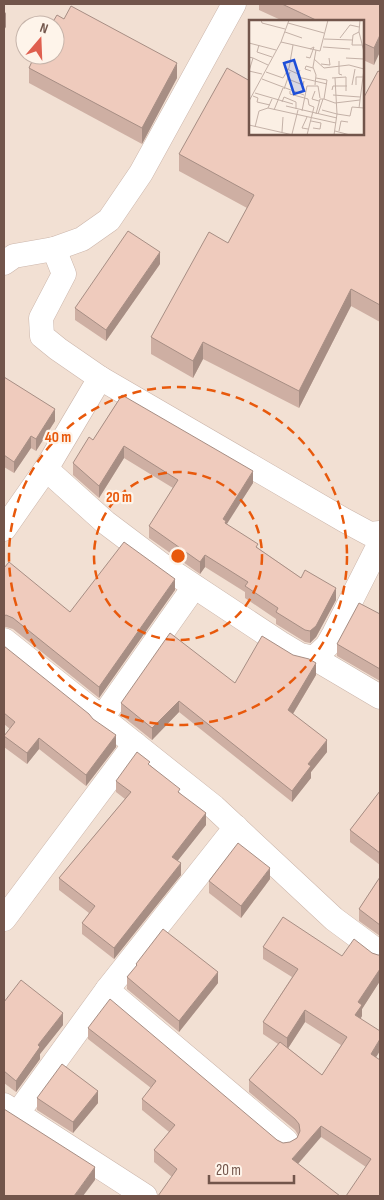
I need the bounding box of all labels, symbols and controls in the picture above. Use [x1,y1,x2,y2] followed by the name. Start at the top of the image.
[15,15,65,65] north arrow
[38,19,50,37] text: N
[249,20,364,135] inset map
[45,428,71,447] text: 40 m
[106,488,132,507] text: 20 m
[169,547,187,565] centre of rings
[209,1152,294,1184] scale bar
[216,1161,241,1180] text: 20 m

